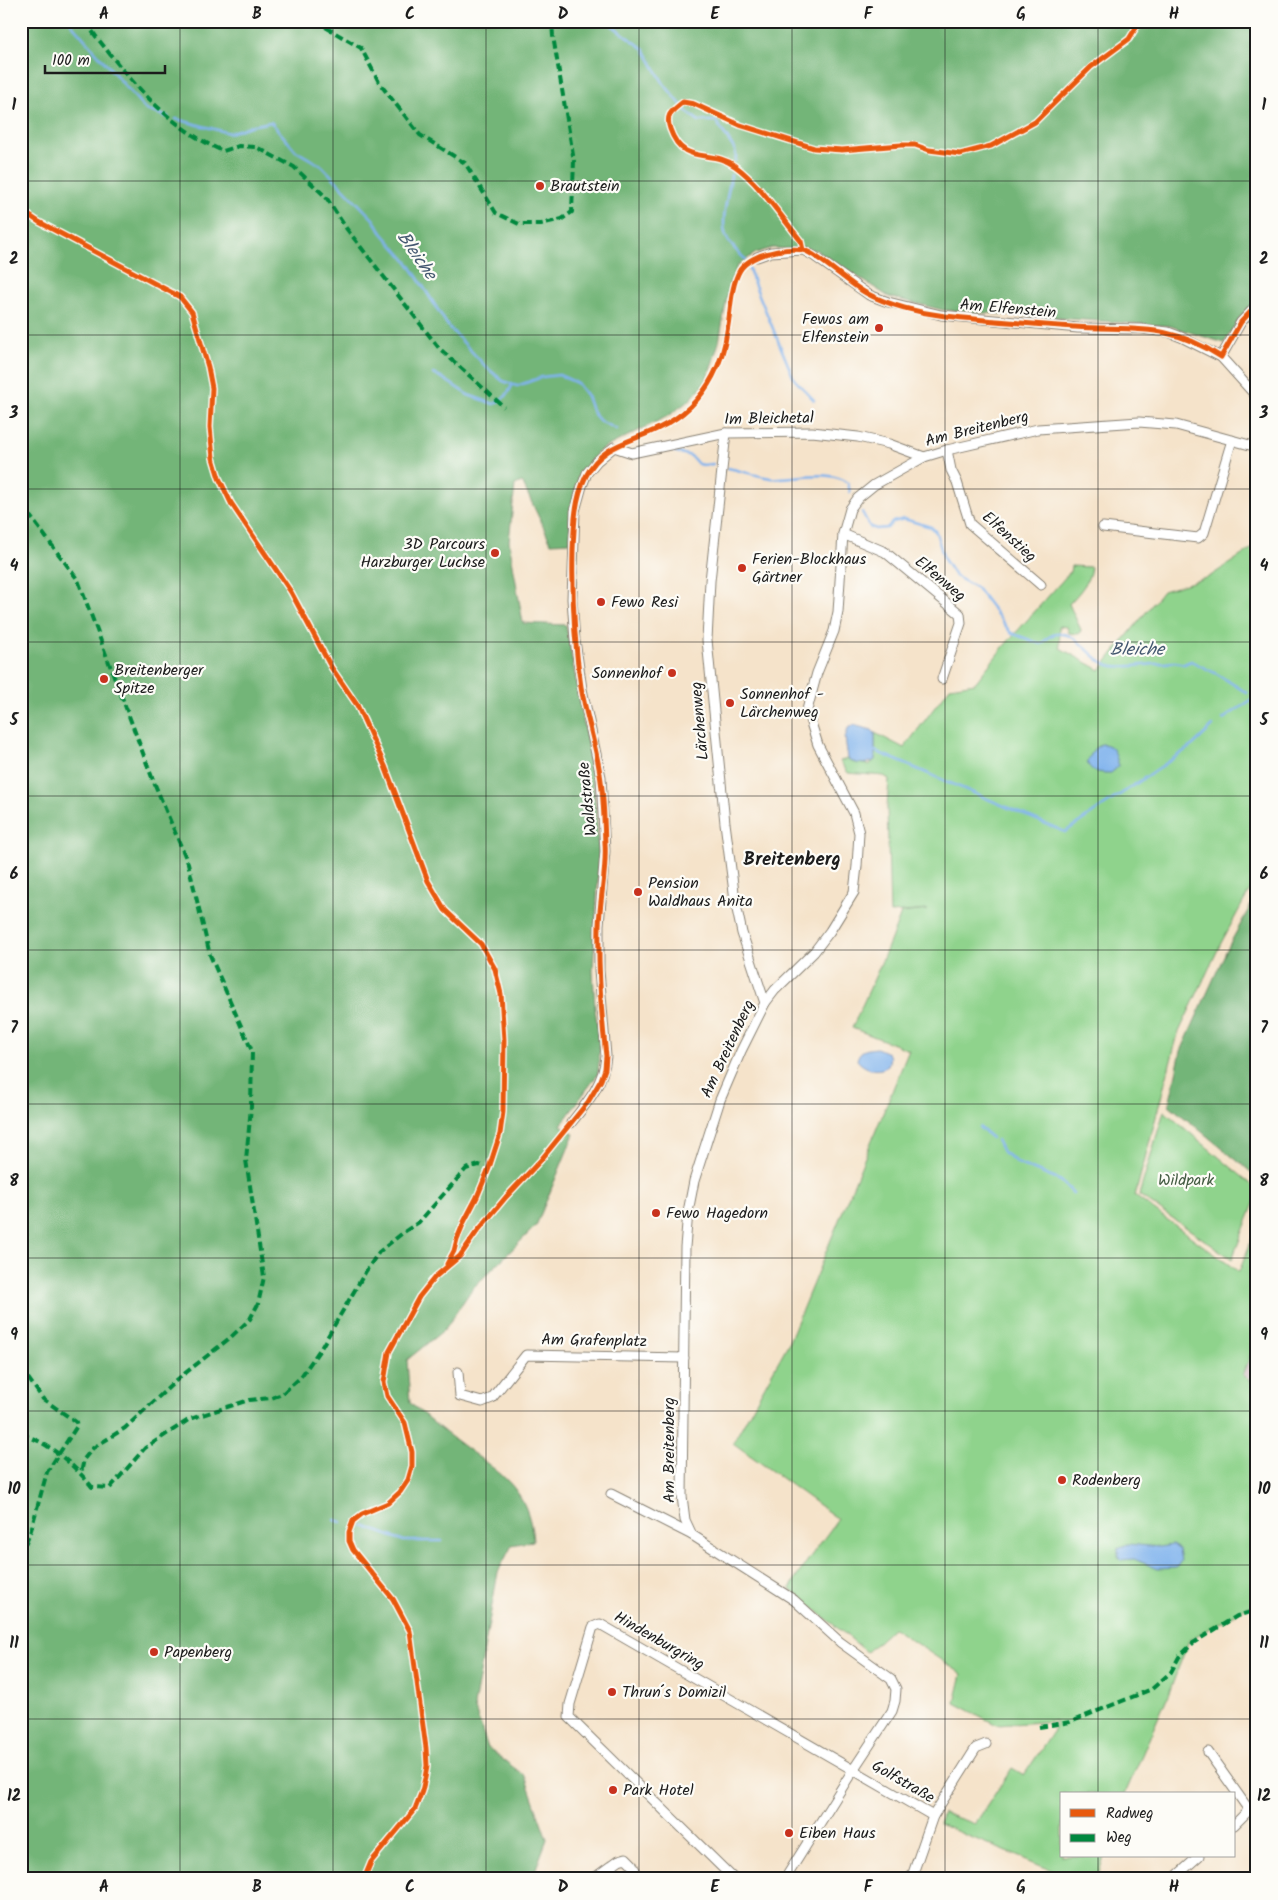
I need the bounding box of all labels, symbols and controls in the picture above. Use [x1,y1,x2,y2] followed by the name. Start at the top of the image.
[99,2,109,27] text: A
[252,2,262,27] text: B
[405,2,415,27] text: C
[558,2,569,27] text: D
[711,2,721,27] text: E
[864,2,874,27] text: F
[1016,2,1026,27] text: G
[1169,2,1179,27] text: H
[45,42,165,74] scale bar
[52,49,90,73] text: 100 m
[12,93,17,118] text: 1
[1262,93,1267,118] text: 1
[550,174,619,199] place label: Brautstein
[534,180,546,192] marker: Brautstein
[389,226,444,288] water label: Bleiche
[9,247,19,272] text: 2
[1259,247,1269,272] text: 2
[959,292,1057,326] street label: Am Elfenstein
[801,307,869,350] place label: Fewos am Elfenstein
[873,322,885,334] marker: Fewos am Elfenstein
[9,401,19,426] text: 3
[1259,401,1269,426] text: 3
[923,404,1031,454] street label: Am Breitenberg
[724,406,814,432] street label: Im Bleichetal
[976,505,1042,569] street label: Elfenstieg
[360,532,485,575] place label: 3D Parcours Harzburger Luchse
[489,547,501,559] marker: 3D Parcours Harzburger Luchse
[752,547,867,590] place label: Ferien-Blockhaus Gärtner
[909,550,971,608] street label: Elfenweg
[10,554,19,579] text: 4
[1260,554,1269,579] text: 4
[736,562,748,574] marker: Ferien-Blockhaus Gärtner
[611,590,679,615] place label: Fewo Resi
[595,596,607,608] marker: Fewo Resi
[1110,636,1166,665] water label: Bleiche
[114,658,205,701] place label: Breitenberger Spitze
[592,661,664,686] place label: Sonnenhof
[666,667,678,679] marker: Sonnenhof
[98,673,110,685] marker: Breitenberger Spitze
[684,681,716,761] street label: Lärchenweg
[740,682,824,725] place label: Sonnenhof - Lärchenweg
[724,697,736,709] marker: Sonnenhof - Lärchenweg
[9,708,20,733] text: 5
[1259,708,1270,733] text: 5
[572,761,604,837] street label: Waldstraße
[743,845,841,875] district label: Breitenberg
[10,862,19,887] text: 6
[1260,862,1269,887] text: 6
[648,871,753,914] place label: Pension Waldhaus Anita
[632,886,644,898] marker: Pension Waldhaus Anita
[694,996,762,1102] street label: Am Breitenberg
[10,1016,18,1041] text: 7
[1260,1016,1268,1041] text: 7
[1158,1168,1215,1193] park label: Wildpark
[9,1169,19,1194] text: 8
[1259,1169,1269,1194] text: 8
[666,1201,768,1226] place label: Fewo Hagedorn
[650,1207,662,1219] marker: Fewo Hagedorn
[10,1323,18,1348] text: 9
[1260,1323,1268,1348] text: 9
[541,1328,647,1354] street label: Am Grafenplatz
[657,1397,682,1503] street label: Am Breitenberg
[1072,1468,1141,1493] place label: Rodenberg
[1056,1474,1068,1486] marker: Rodenberg
[7,1477,21,1502] text: 10
[1257,1477,1271,1502] text: 10
[609,1605,709,1677] street label: Hindenburgring
[9,1631,19,1656] text: 11
[1259,1631,1269,1656] text: 11
[164,1640,232,1665] place label: Papenberg
[148,1646,160,1658] marker: Papenberg
[622,1680,726,1705] place label: Thrun´s Domizil
[606,1686,618,1698] marker: Thrun´s Domizil
[867,1754,939,1810] street label: Golfstraße
[623,1778,694,1803] place label: Park Hotel
[7,1784,21,1809] text: 12
[607,1784,619,1796] marker: Park Hotel
[1257,1784,1271,1809] text: 12
[1060,1792,1236,1858] legend
[1106,1802,1153,1826] text: Radweg
[799,1821,876,1846] place label: Eiben Haus
[1106,1826,1132,1850] text: Weg
[783,1827,795,1839] marker: Eiben Haus
[99,1875,109,1900] text: A
[252,1875,262,1900] text: B
[405,1875,415,1900] text: C
[558,1875,569,1900] text: D
[711,1875,721,1900] text: E
[864,1875,874,1900] text: F
[1016,1875,1026,1900] text: G
[1169,1875,1179,1900] text: H

